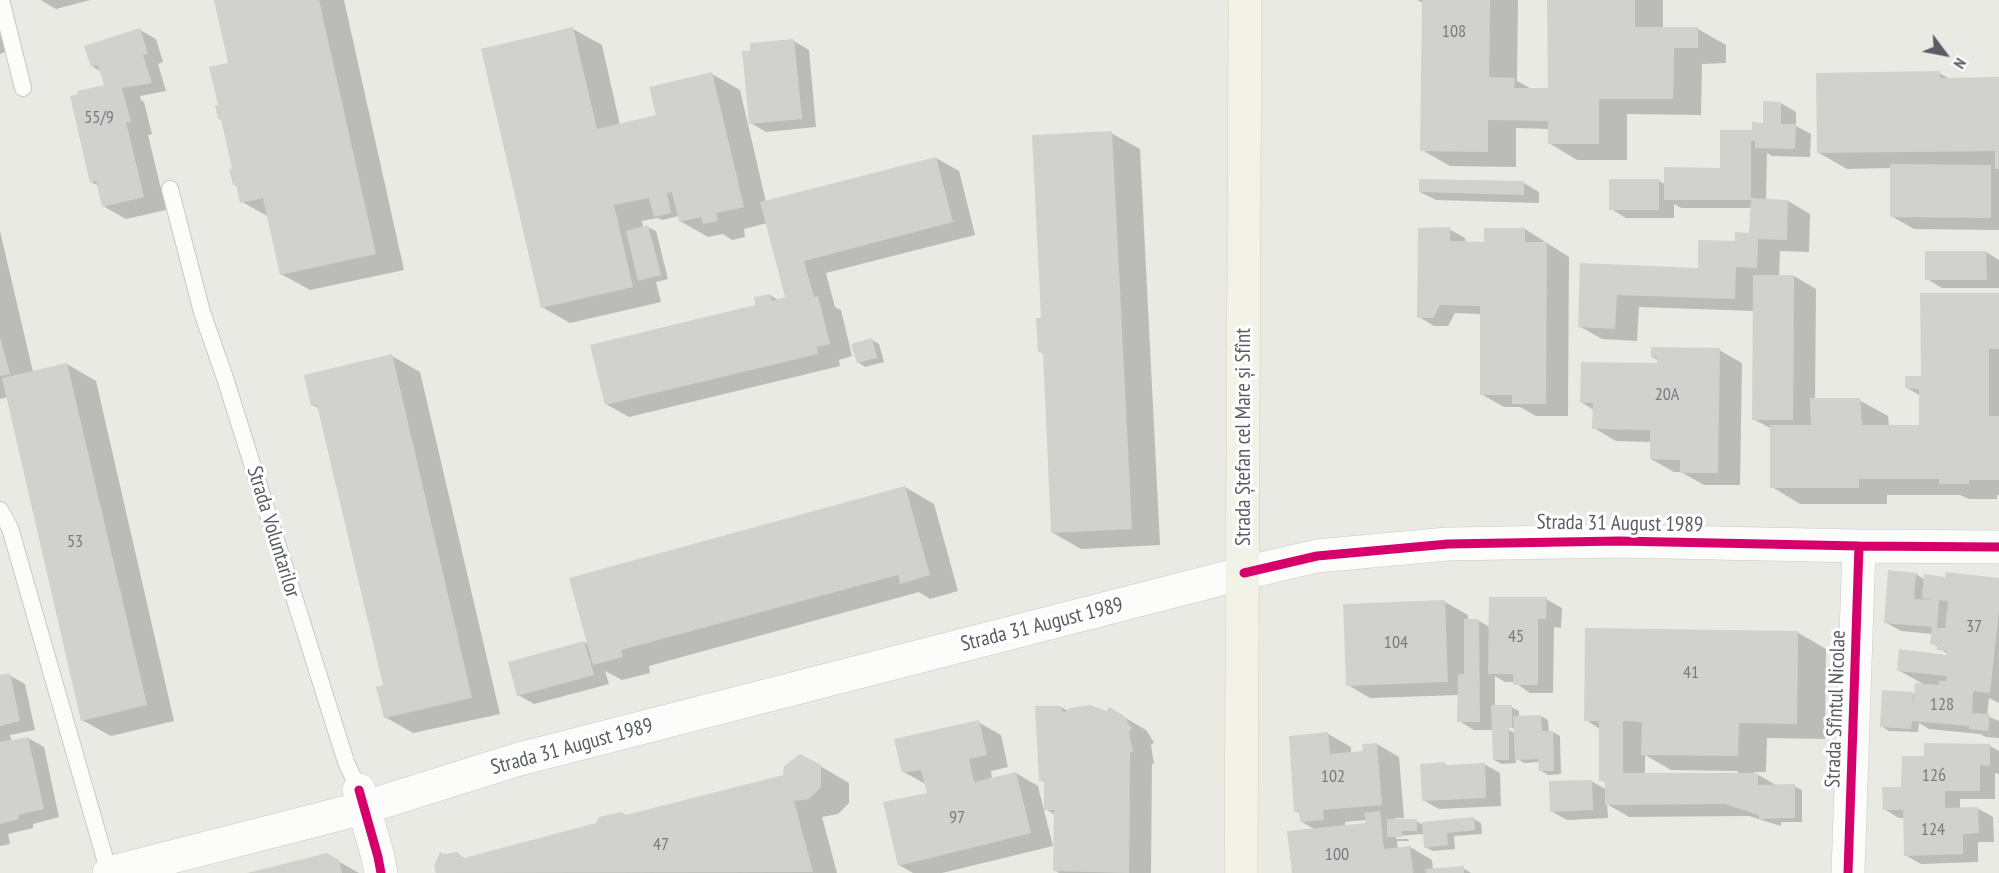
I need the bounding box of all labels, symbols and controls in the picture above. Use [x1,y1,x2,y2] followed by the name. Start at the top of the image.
[1442,21,1466,43] house number: 108
[1915,24,1975,84] north arrow
[1949,55,1971,72] text: N
[84,107,114,129] house number: 55/9
[1231,328,1257,546] street label: Strada Ștefan cel Mare și Sfînt
[1655,384,1679,406] house number: 20А
[241,463,305,601] street label: Strada Voluntarilor
[1537,510,1703,538] street label: Strada 31 August 1989
[67,531,83,553] house number: 53
[958,593,1126,657] street label: Strada 31 August 1989
[1966,616,1982,638] house number: 37
[1508,626,1524,648] house number: 45
[1821,630,1851,788] street label: Strada Sfîntul Nicolae
[1384,632,1408,654] house number: 104
[1683,662,1699,684] house number: 41
[1930,694,1954,716] house number: 128
[488,713,656,781] street label: Strada 31 August 1989
[1922,765,1946,787] house number: 126
[1321,766,1345,788] house number: 102
[949,807,965,829] house number: 97
[1921,819,1945,841] house number: 124
[653,834,669,856] house number: 47
[1325,844,1349,866] house number: 100

